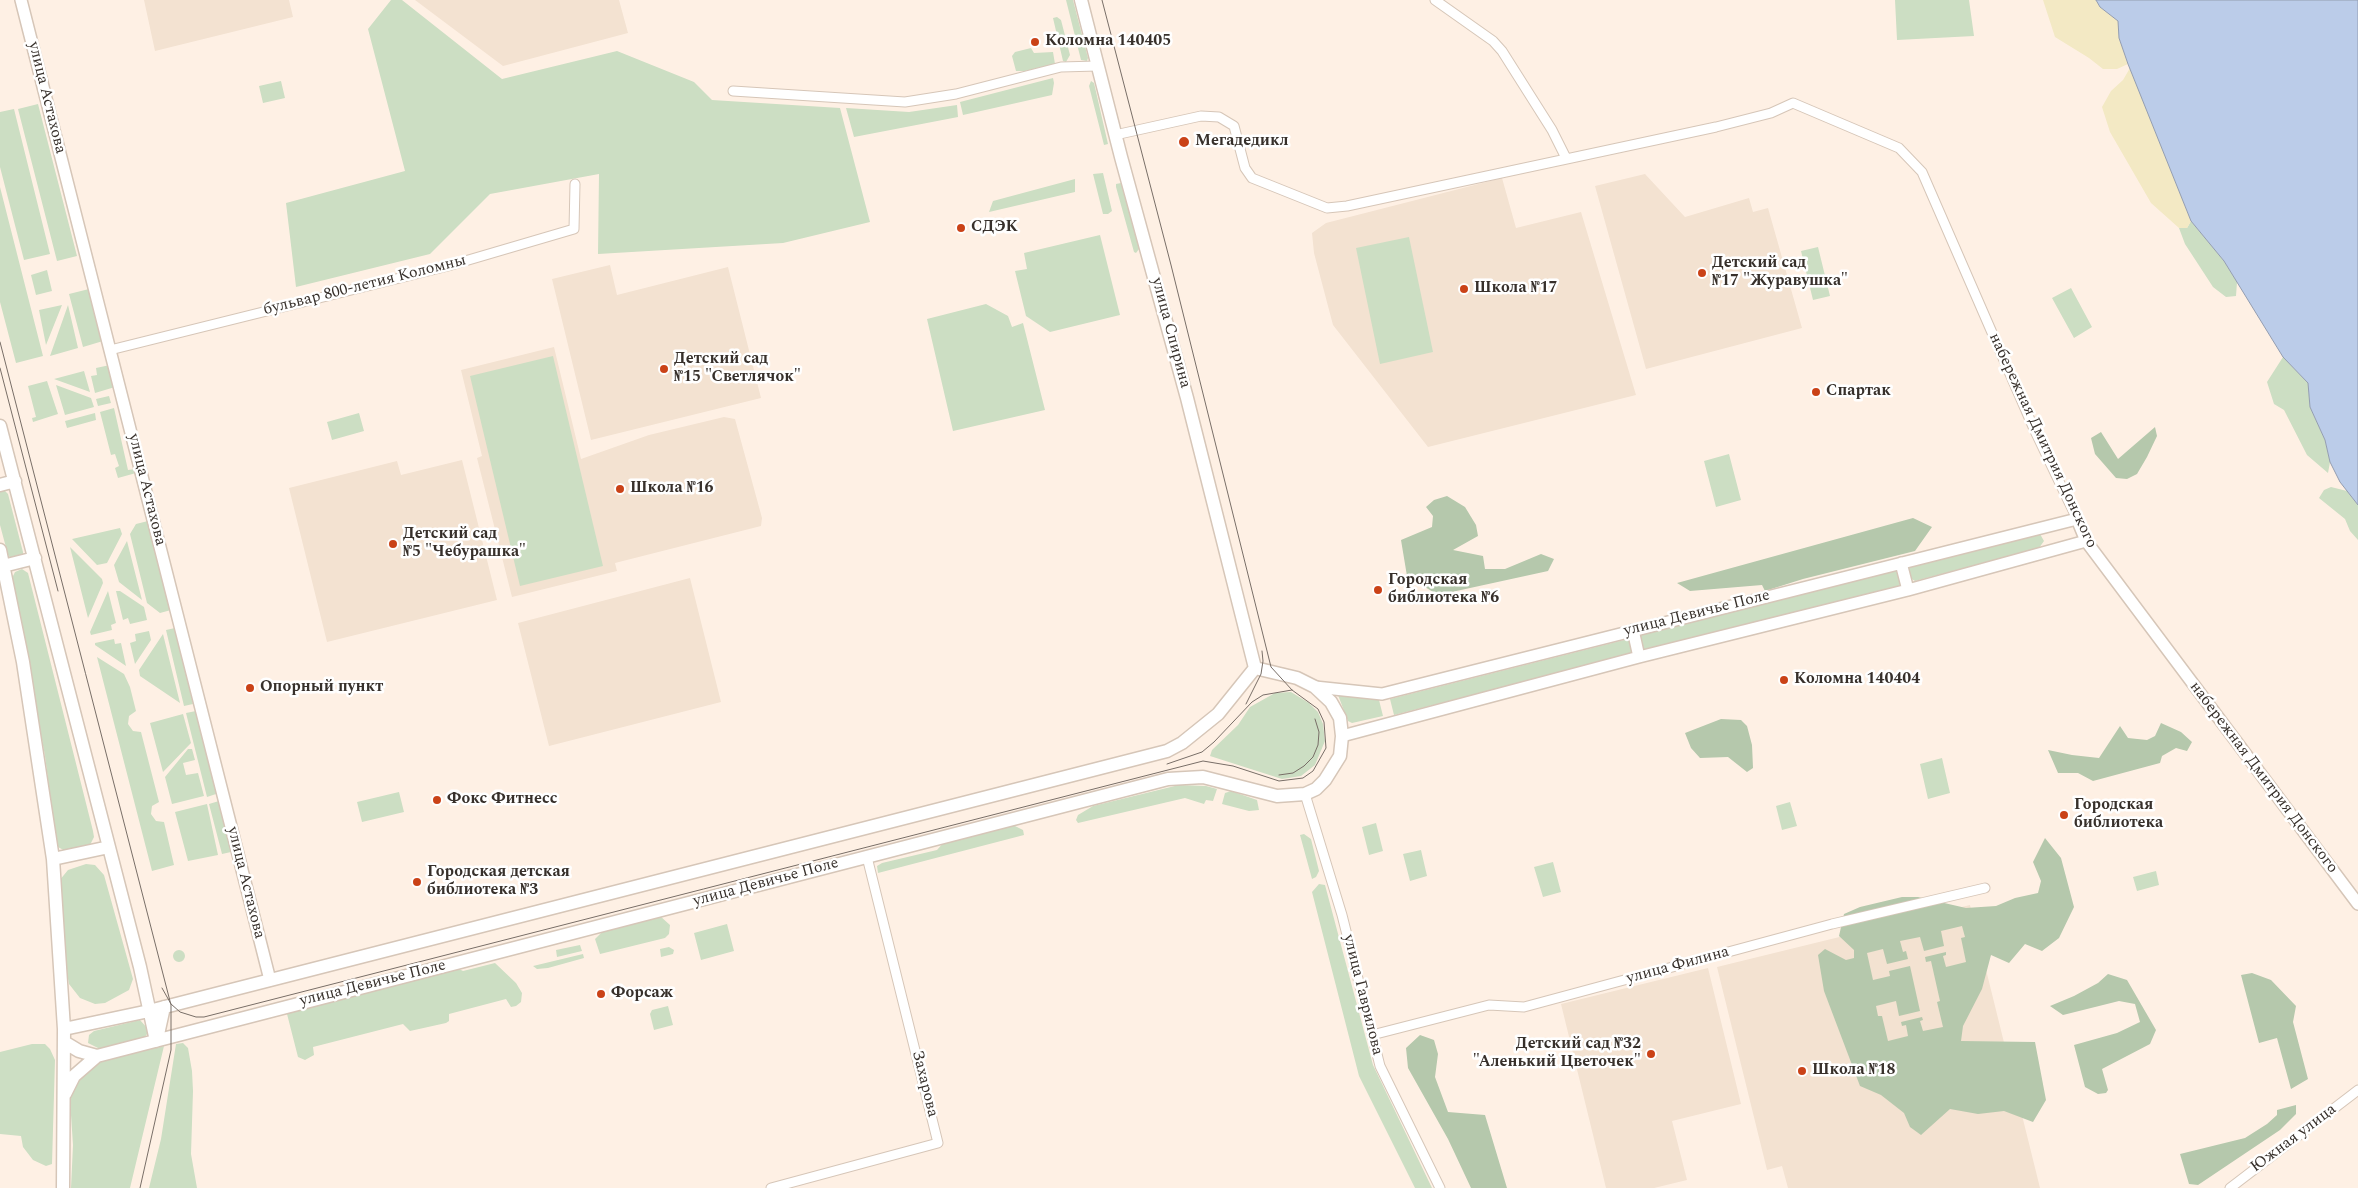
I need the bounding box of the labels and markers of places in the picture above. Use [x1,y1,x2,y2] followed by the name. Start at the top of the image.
[1045,32,1171,52] place label: Коломна 140405
[1029,36,1041,48] marker: Коломна 140405
[1195,132,1289,152] place label: Мегадедикл
[1177,135,1191,149] marker: Мегадедикл
[971,218,1018,238] place label: СДЭК
[955,222,967,234] marker: СДЭК
[1712,254,1848,292] place label: Детский сад №17 "Журавушка"
[1696,267,1708,279] marker: Детский сад №17 "Журавушка"
[1474,279,1558,299] place label: Школа №17
[1458,283,1470,295] marker: Школа №17
[674,350,801,388] place label: Детский сад №15 "Светлячок"
[658,363,670,375] marker: Детский сад №15 "Светлячок"
[1826,382,1891,402] place label: Спартак
[1810,386,1822,398] marker: Спартак
[630,479,714,499] place label: Школа №16
[614,483,626,495] marker: Школа №16
[403,525,526,563] place label: Детский сад №5 "Чебурашка"
[387,538,399,550] marker: Детский сад №5 "Чебурашка"
[1388,571,1499,609] place label: Городская библиотека №6
[1372,584,1384,596] marker: Городская библиотека №6
[1794,670,1920,690] place label: Коломна 140404
[1778,674,1790,686] marker: Коломна 140404
[260,678,383,698] place label: Опорный пункт
[244,682,256,694] marker: Опорный пункт
[447,790,557,810] place label: Фокс Фитнесс
[431,794,443,806] marker: Фокс Фитнесс
[2074,796,2163,834] place label: Городская библиотека
[2058,809,2070,821] marker: Городская библиотека
[427,863,570,901] place label: Городская детская библиотека №3
[411,876,423,888] marker: Городская детская библиотека №3
[611,984,673,1004] place label: Форсаж
[595,988,607,1000] marker: Форсаж
[1473,1035,1641,1073] place label: Детский сад №32 "Аленький Цветочек"
[1645,1048,1657,1060] marker: Детский сад №32 "Аленький Цветочек"
[1812,1061,1896,1081] place label: Школа №18
[1796,1065,1808,1077] marker: Школа №18

